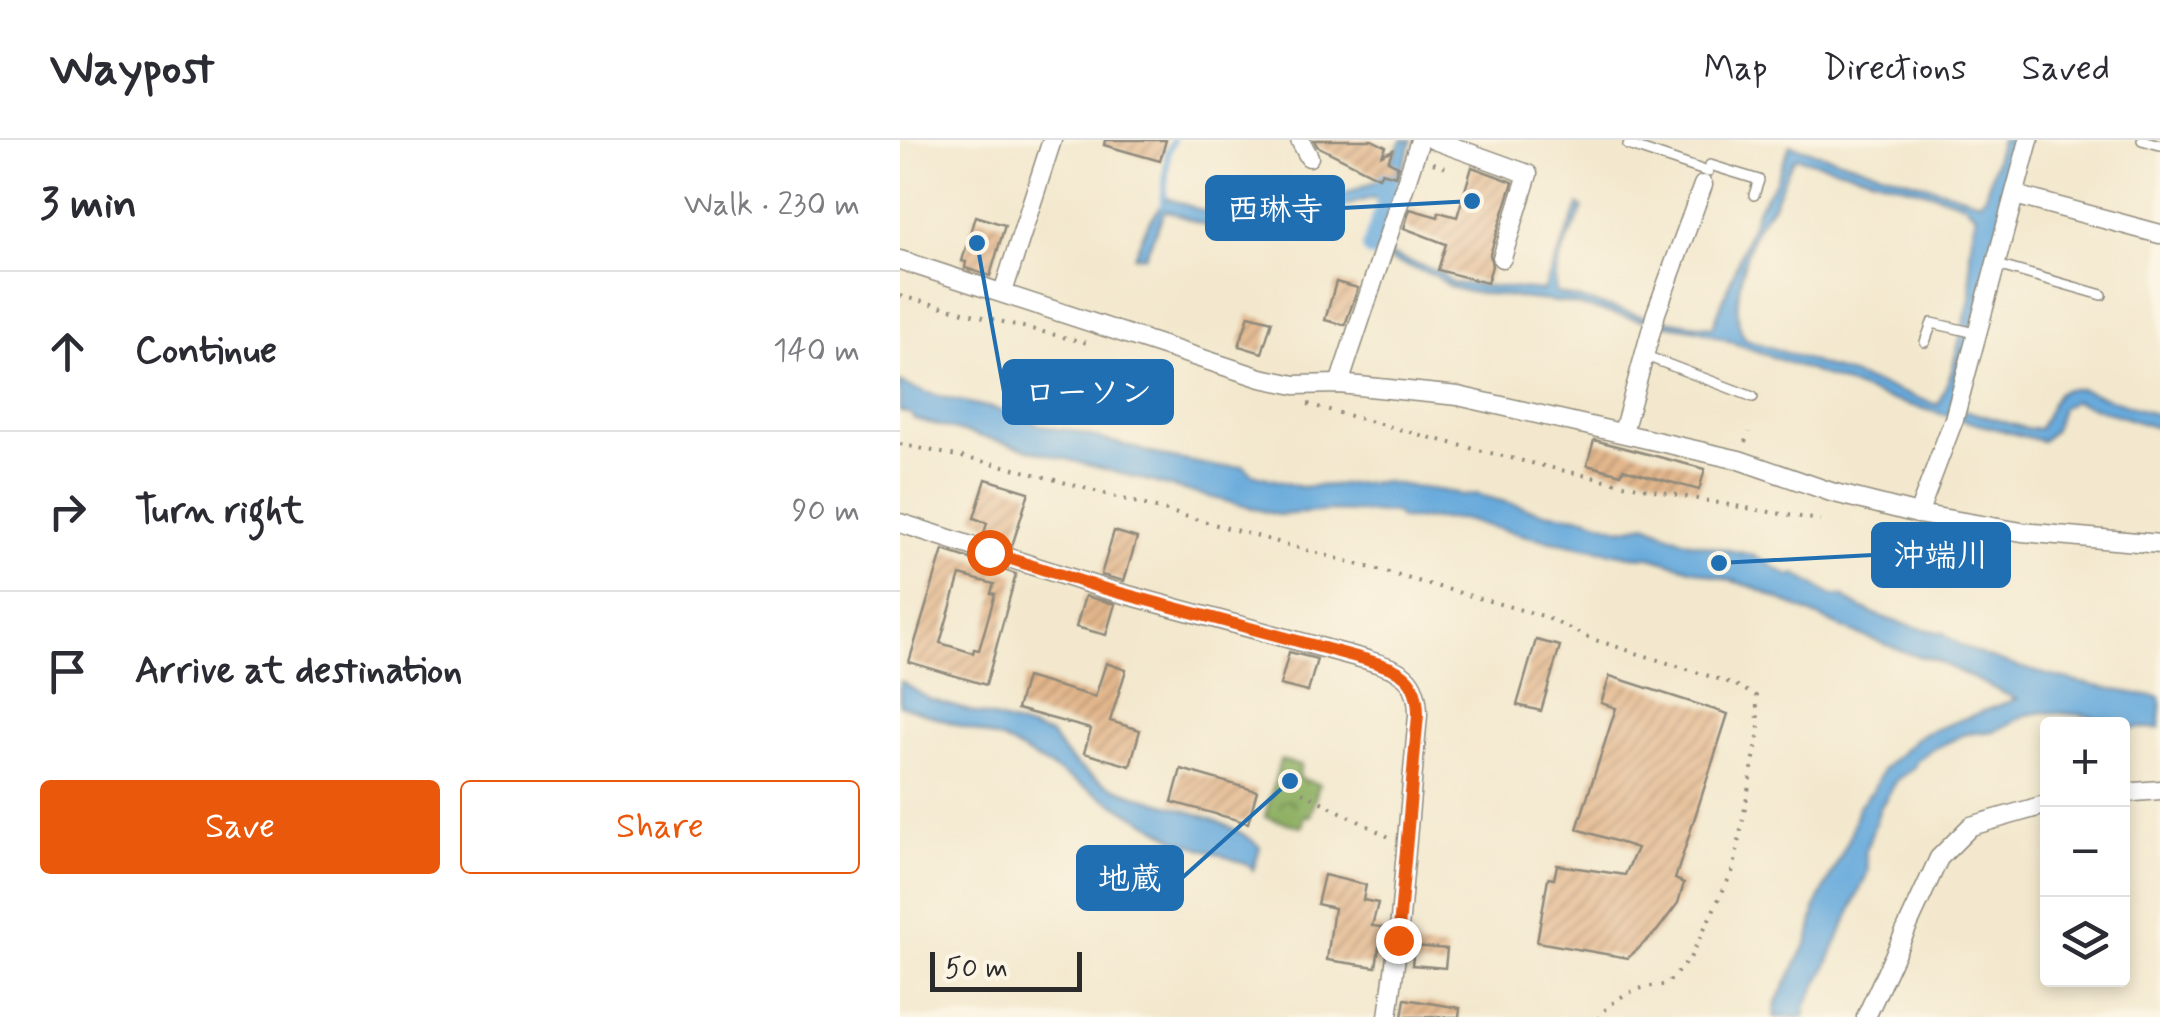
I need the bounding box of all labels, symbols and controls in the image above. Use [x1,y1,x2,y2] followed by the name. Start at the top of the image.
[50,38,214,101] text: Waypost
[1704,46,1768,92] text: Map
[1823,46,1967,92] text: Directions
[2022,46,2110,92] text: Saved
[1207,177,1343,239] callout: 西琳寺
[40,178,137,233] text: 3 min
[684,184,860,226] text: Walk · 230 m
[1227,190,1323,232] text: 西琳寺
[40,324,95,379] icon: ahead
[135,327,277,376] text: Continue
[773,330,860,372] text: 140 m
[1004,361,1172,423] callout: ローソン
[1024,373,1152,415] text: ローソン
[40,484,95,539] icon: right
[135,487,304,536] text: Turn right
[792,490,860,532] text: 90 m
[1873,524,2009,586] callout: 沖端川
[967,530,1013,576] route start
[1893,536,1989,578] text: 沖端川
[40,644,95,699] icon: arrive
[135,647,462,696] text: Arrive at destination
[2040,717,2130,987] map controls
[2040,717,2130,807] button: +
[40,780,440,874] button: Save
[460,780,860,874] button: Share
[2040,807,2130,897] button: −
[1078,847,1182,909] callout: 地蔵
[1098,859,1162,901] text: 地蔵
[2040,897,2130,987] button: layers
[1376,918,1422,964] route end
[930,947,1082,992] scale bar
[945,951,1008,988] text: 50 m

